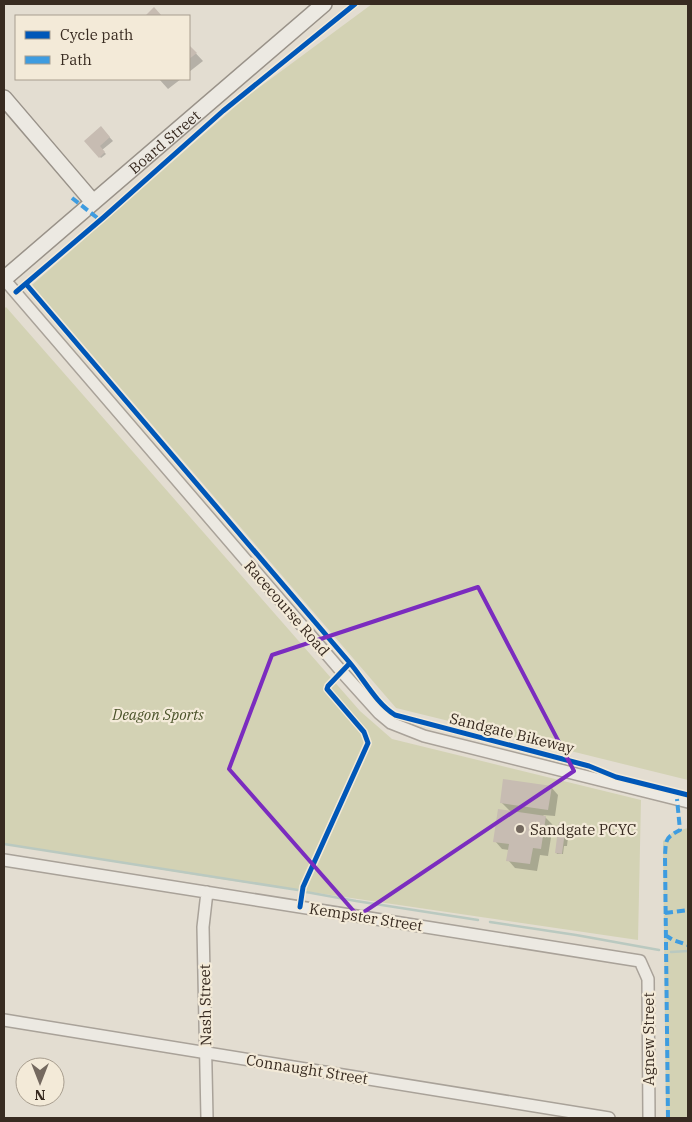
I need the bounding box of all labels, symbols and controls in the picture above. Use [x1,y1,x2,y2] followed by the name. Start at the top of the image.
[15,15,190,80] legend
[60,25,133,44] text: Cycle path
[60,50,92,69] text: Path
[124,105,204,177] street label: Board Street
[240,556,334,660] street label: Racecourse Road
[111,705,204,724] park label: Deagon Sports
[448,708,576,758] street label: Sandgate Bikeway
[530,820,637,839] place label: Sandgate PCYC
[514,823,526,835] marker: Sandgate PCYC
[308,899,424,935] street label: Kempster Street
[195,964,215,1046] street label: Nash Street
[639,992,658,1086] street label: Agnew Street
[245,1050,369,1088] street label: Connaught Street
[15,1057,65,1107] north arrow
[34,1086,46,1104] text: N

